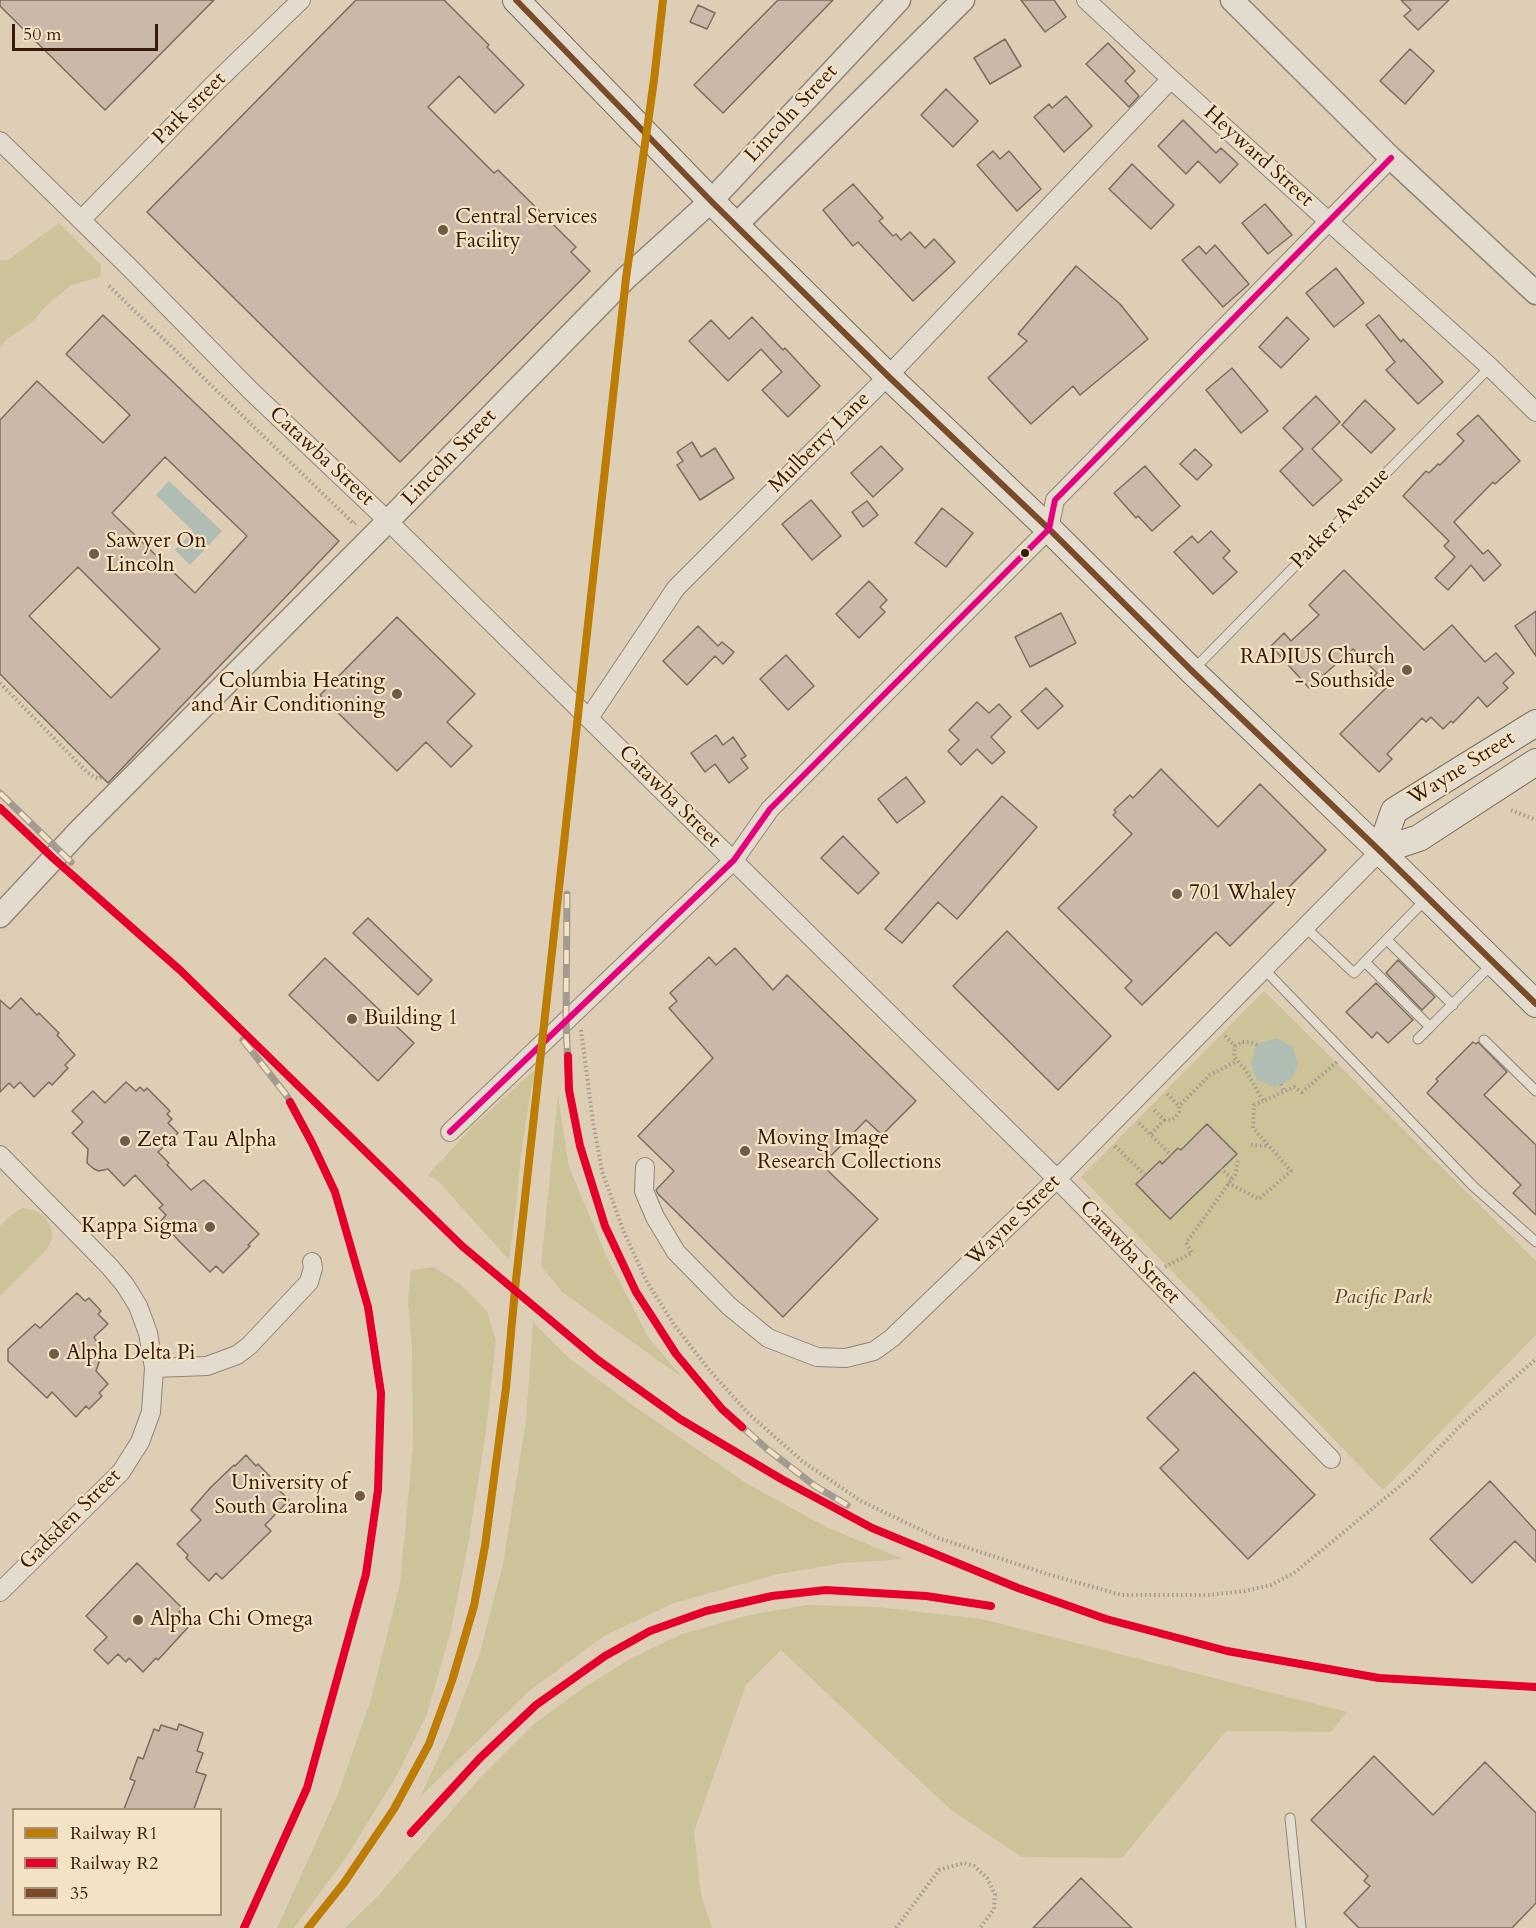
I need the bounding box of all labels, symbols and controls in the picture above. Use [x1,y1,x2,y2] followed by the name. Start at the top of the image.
[15,12,160,50] scale bar
[23,22,62,47] text: 50 m
[740,60,844,168] street label: Lincoln Street
[148,67,232,151] street label: Park street
[1198,101,1318,213] street label: Heyward Street
[455,205,597,255] place label: Central Services Facility
[436,223,450,237] marker: Central Services Facility
[764,387,876,499] street label: Mulberry Lane
[263,402,379,512] street label: Catawba Street
[398,404,502,512] street label: Lincoln Street
[1286,463,1396,575] street label: Parker Avenue
[106,529,206,579] place label: Sawyer On Lincoln
[87,547,101,561] marker: Sawyer On Lincoln
[1019,547,1031,559] unlabelled marker
[1240,645,1395,695] place label: RADIUS Church - Southside
[1400,663,1414,677] marker: RADIUS Church - Southside
[191,669,385,719] place label: Columbia Heating and Air Conditioning
[390,687,404,701] marker: Columbia Heating and Air Conditioning
[1404,726,1520,812] street label: Wayne Street
[613,741,725,853] street label: Catawba Street
[1189,881,1297,907] place label: 701 Whaley
[1170,887,1184,901] marker: 701 Whaley
[364,1006,458,1032] place label: Building 1
[345,1012,359,1026] marker: Building 1
[757,1126,941,1176] place label: Moving Image Research Collections
[137,1128,277,1154] place label: Zeta Tau Alpha
[118,1134,132,1148] marker: Zeta Tau Alpha
[738,1144,752,1158] marker: Moving Image Research Collections
[962,1170,1066,1272] street label: Wayne Street
[1073,1196,1185,1310] street label: Catawba Street
[81,1214,198,1240] place label: Kappa Sigma
[203,1220,217,1234] marker: Kappa Sigma
[1334,1285,1432,1311] park label: Pacific Park
[66,1341,195,1367] place label: Alpha Delta Pi
[47,1347,61,1361] marker: Alpha Delta Pi
[15,1464,127,1576] street label: Gadsden Street
[214,1471,348,1521] place label: University of South Carolina
[353,1489,367,1503] marker: University of South Carolina
[150,1607,313,1633] place label: Alpha Chi Omega
[131,1613,145,1627] marker: Alpha Chi Omega
[12,1808,222,1916] legend
[70,1821,158,1846] text: Railway R1
[70,1851,158,1876] text: Railway R2
[70,1881,88,1906] text: 35

